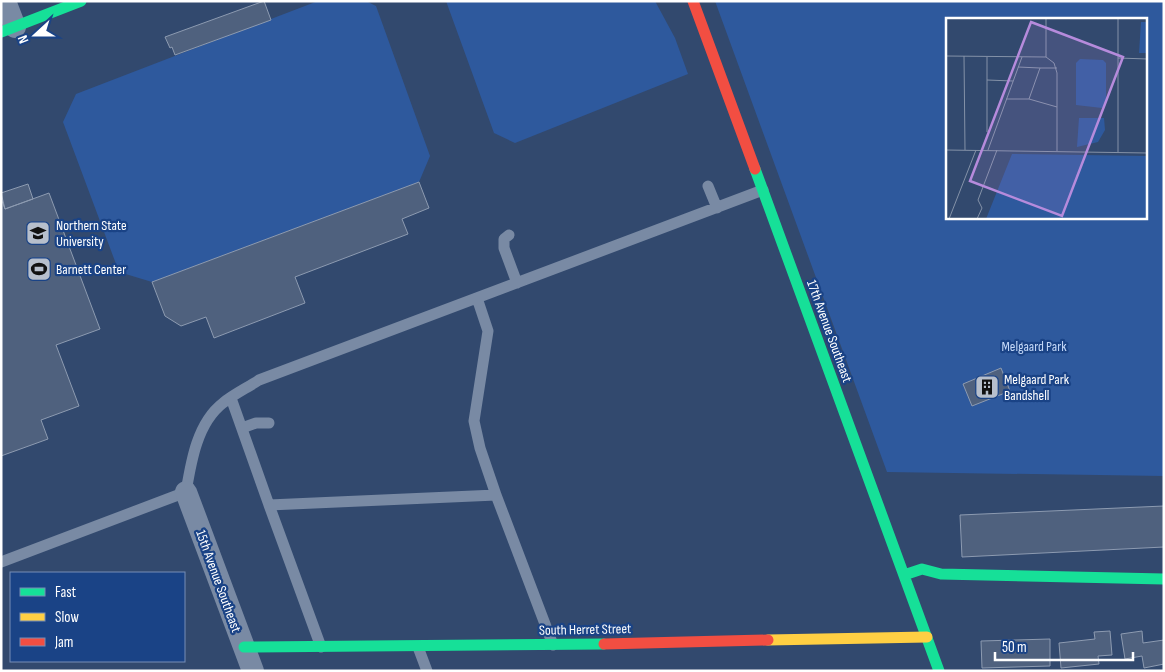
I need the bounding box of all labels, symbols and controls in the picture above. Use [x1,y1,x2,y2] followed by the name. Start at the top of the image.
[10,10,60,60] north arrow
[946,18,1148,219] inset map
[14,33,33,46] text: N
[56,217,127,250] place label: Northern State University
[25,220,51,246] school or university icon: Northern State University
[26,256,52,282] sports icon: Barnett Center
[56,261,126,278] place label: Barnett Center
[803,278,856,385] street label: 17th Avenue Southeast
[1001,338,1067,355] park label: Melgaard Park
[1004,371,1070,404] place label: Melgaard Park Bandshell
[974,374,1000,400] building icon: Melgaard Park Bandshell
[192,528,245,635] street label: 15th Avenue Southeast
[10,572,185,662] legend
[55,583,77,602] text: Fast
[55,608,79,627] text: Slow
[539,620,631,639] street label: South Herret Street
[995,630,1132,662] scale bar
[54,633,73,652] text: Jam
[1002,638,1027,657] text: 50 m

